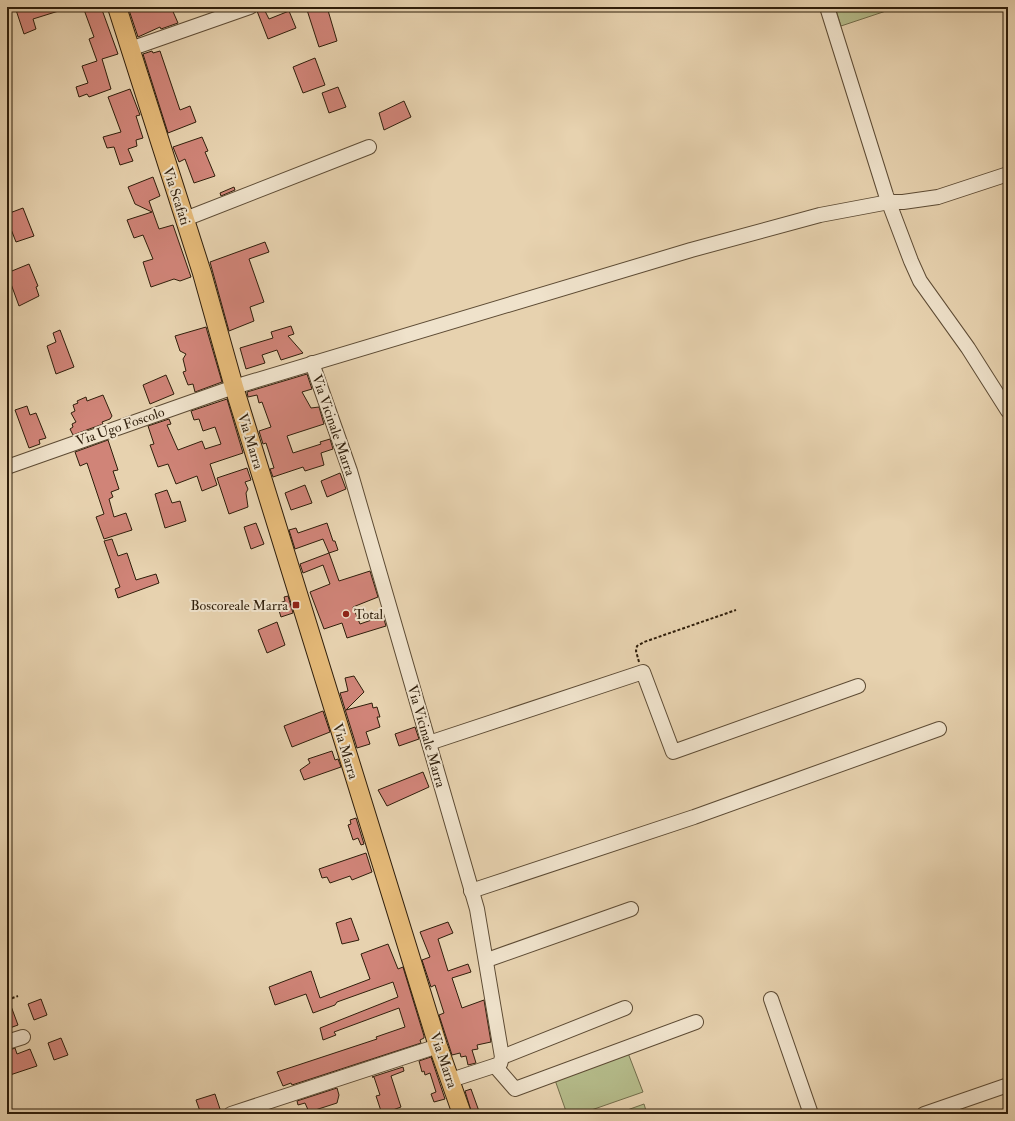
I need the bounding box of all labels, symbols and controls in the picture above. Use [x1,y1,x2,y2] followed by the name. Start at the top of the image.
[159,165,194,228] street label: Via Scafati
[308,372,359,478] street label: Via Vicinale Marra
[74,403,167,450] street label: Via Ugo Foscolo
[234,411,267,471] street label: Via Marra
[190,597,288,614] place label: Boscoreale Marra
[291,600,301,610] marker: Boscoreale Marra
[354,606,384,623] place label: Total
[341,609,351,619] marker: Total
[404,683,449,790] street label: Via Vicinale Marra
[329,721,362,781] street label: Via Marra
[426,1030,461,1090] street label: Via Marra

